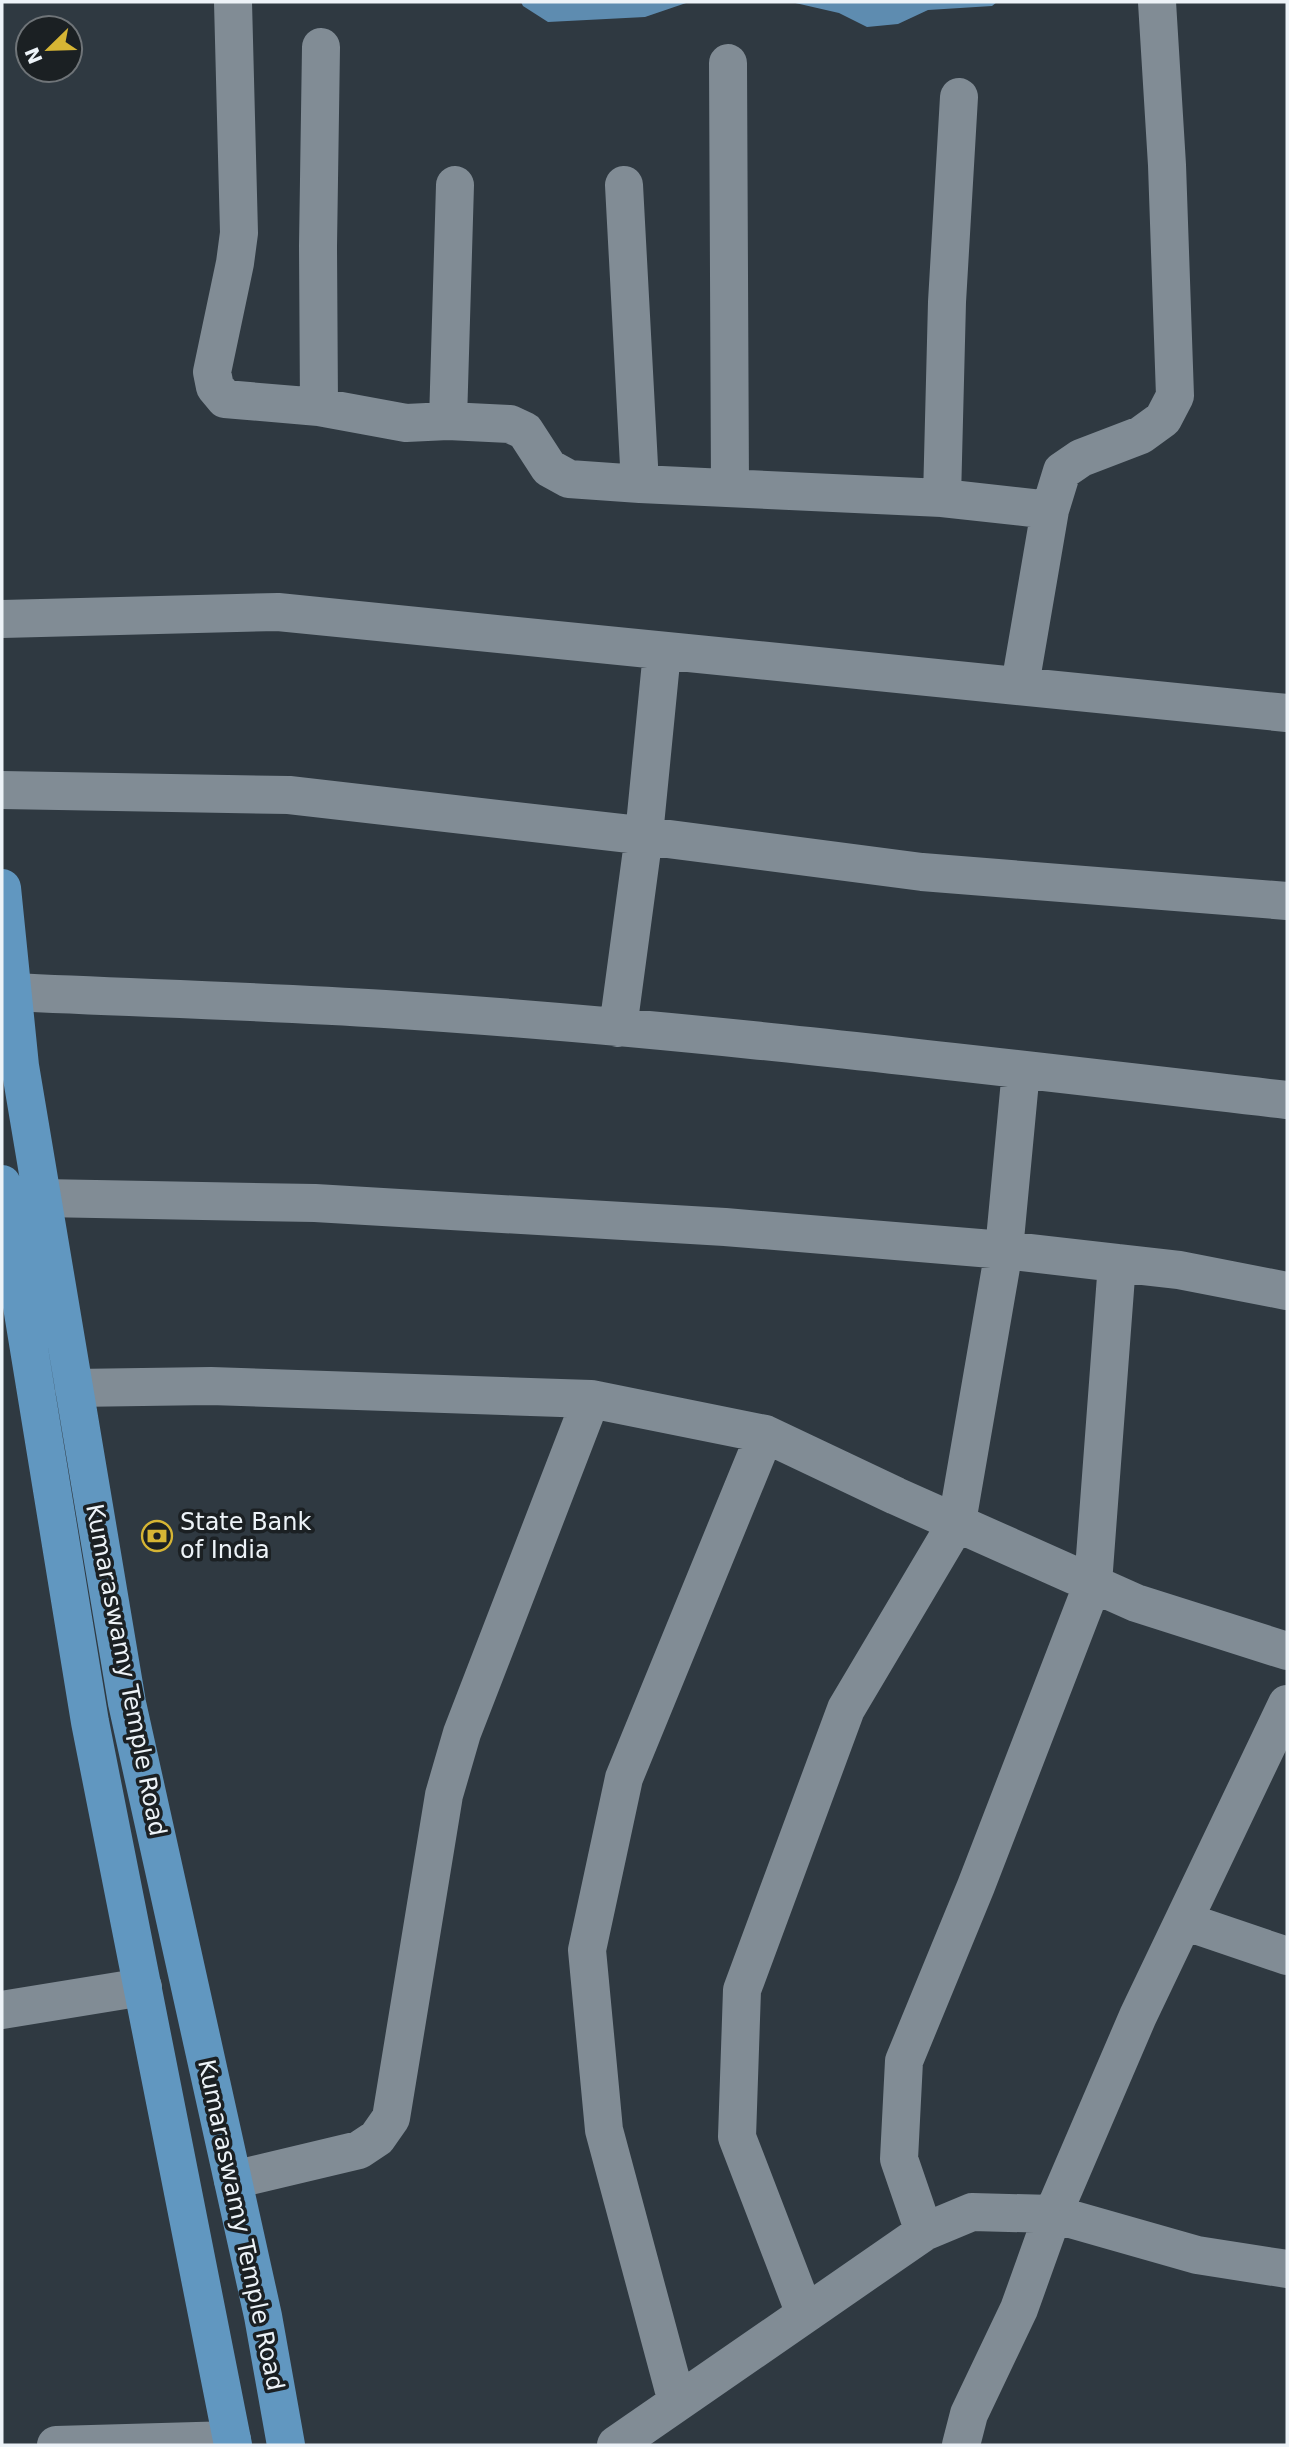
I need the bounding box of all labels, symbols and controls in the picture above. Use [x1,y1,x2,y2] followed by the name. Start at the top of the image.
[14,14,84,84] north arrow
[20,44,47,67] text: N
[80,1502,172,1838] street label: Kumaraswamy Temple Road
[180,1508,312,1564] place label: State Bank of India
[140,1519,174,1553] bank icon: State Bank of India
[192,2057,290,2393] street label: Kumaraswamy Temple Road

